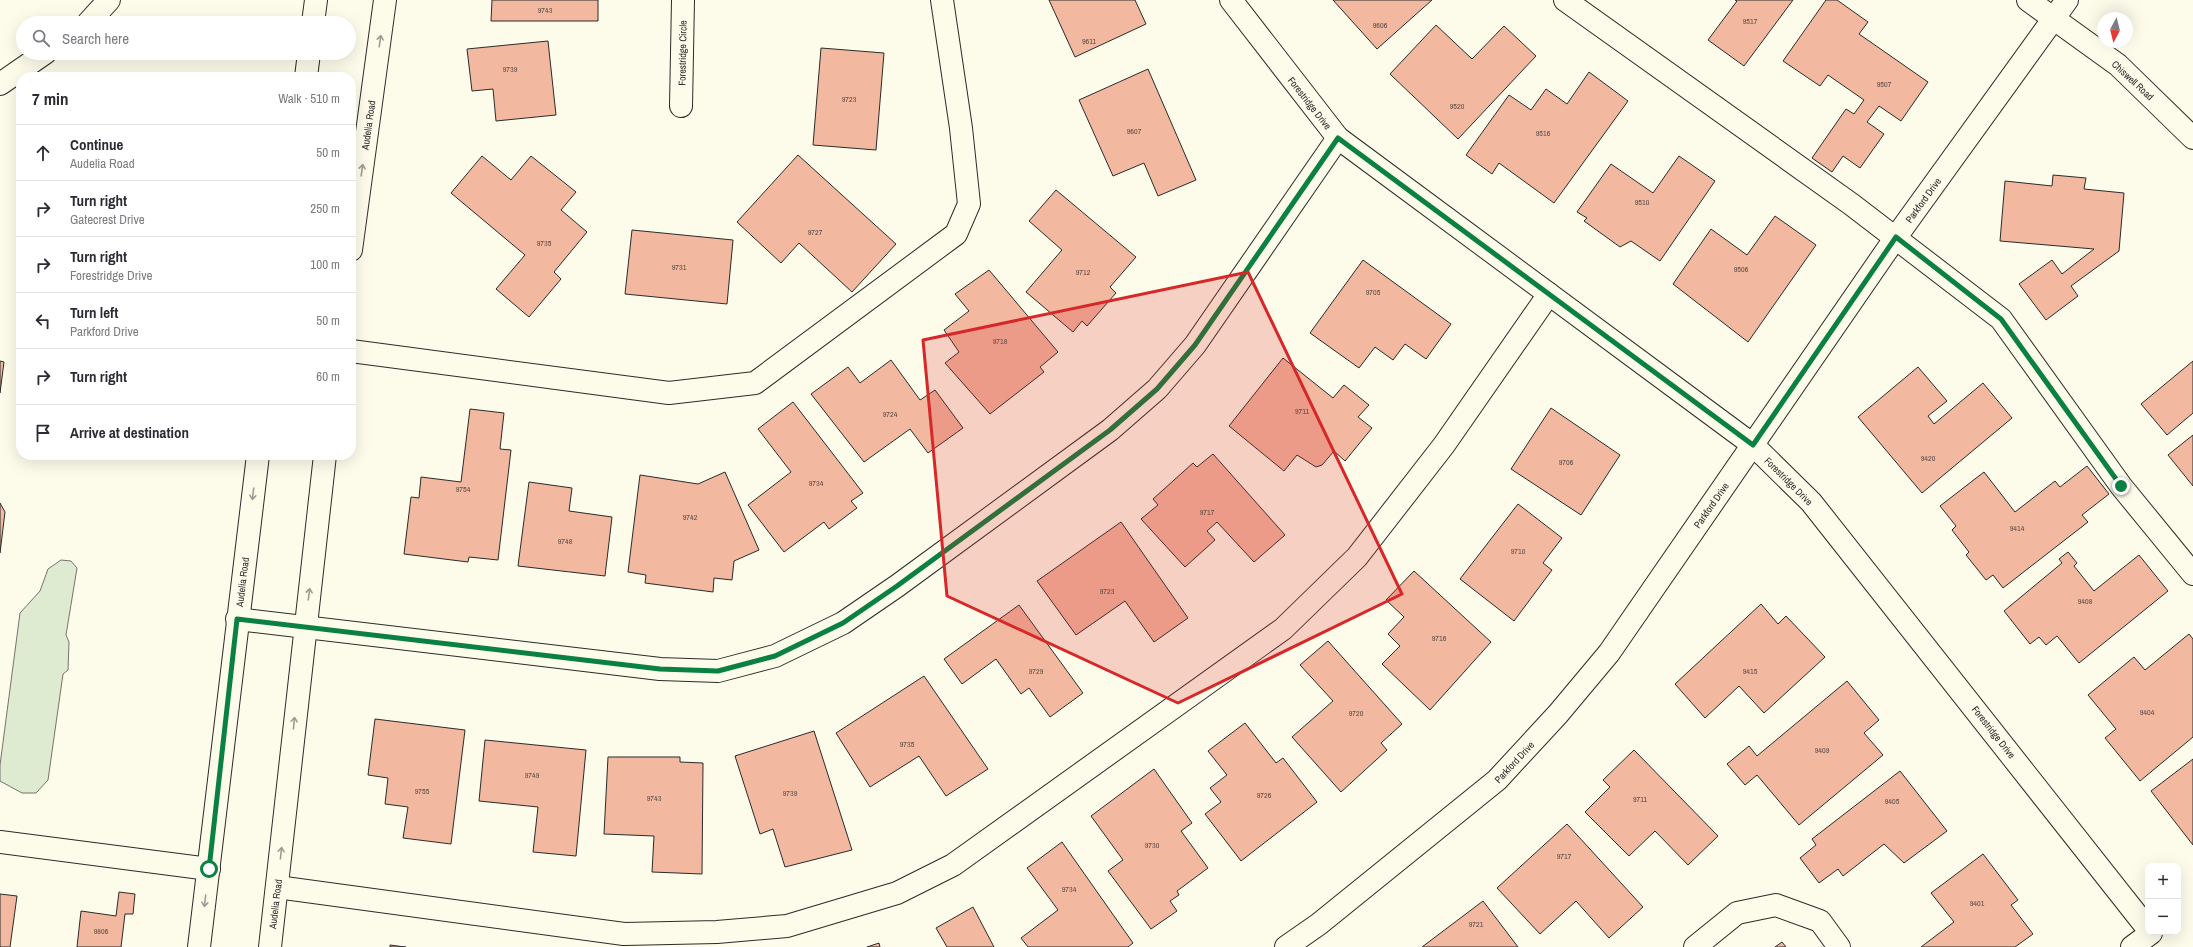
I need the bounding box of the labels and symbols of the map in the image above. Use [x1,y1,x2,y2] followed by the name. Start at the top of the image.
[538,5,553,15] house number: 9743
[2097,12,2133,48] north arrow
[1743,16,1758,26] house number: 9517
[675,20,690,86] street label: Forestridge Circle
[1373,20,1388,30] house number: 9606
[376,35,384,48] one-way arrow
[1082,36,1096,46] house number: 9611
[2109,58,2156,103] street label: Chiswell Road
[503,64,518,74] house number: 9739
[1285,74,1335,133] street label: Forestridge Drive
[1877,79,1892,89] house number: 9507
[842,94,857,104] house number: 9723
[358,100,378,152] street label: Audelia Road
[1450,101,1465,111] house number: 9520
[1127,126,1142,136] house number: 9607
[1536,128,1551,138] house number: 9516
[358,164,366,177] one-way arrow
[1903,175,1944,226] street label: Parkford Drive
[1635,197,1650,207] house number: 9510
[808,227,823,237] house number: 9727
[537,238,552,248] house number: 9735
[672,262,687,272] house number: 9731
[1734,264,1749,274] house number: 9506
[1076,267,1091,277] house number: 9712
[1366,287,1381,297] house number: 9705
[993,336,1008,346] house number: 9718
[1295,406,1309,416] house number: 9711
[883,409,898,419] house number: 9724
[1921,453,1936,463] house number: 9420
[1762,454,1816,509] street label: Forestridge Drive
[1559,457,1574,467] house number: 9706
[2112,477,2130,495] route end
[809,478,824,488] house number: 9734
[1691,480,1732,531] street label: Parkford Drive
[456,484,471,494] house number: 9754
[249,487,257,500] one-way arrow
[1200,507,1215,517] house number: 9717
[683,512,698,522] house number: 9742
[2010,523,2025,533] house number: 9414
[558,536,573,546] house number: 9748
[1511,546,1526,556] house number: 9710
[233,557,252,609] street label: Audelia Road
[1100,586,1115,596] house number: 9723
[305,588,312,601] one-way arrow
[2078,596,2093,606] house number: 9408
[1432,633,1447,643] house number: 9716
[1029,666,1044,676] house number: 9729
[1743,666,1758,676] house number: 9415
[1969,703,2019,762] street label: Forestridge Drive
[2140,707,2155,717] house number: 9404
[1349,708,1364,718] house number: 9720
[291,717,298,730] one-way arrow
[1492,738,1537,786] street label: Parkford Drive
[900,739,915,749] house number: 9735
[1815,745,1830,755] house number: 9409
[525,770,540,780] house number: 9749
[415,786,430,796] house number: 9755
[783,788,798,798] house number: 9739
[1257,790,1272,800] house number: 9726
[647,793,662,803] house number: 9743
[1633,794,1647,804] house number: 9711
[1885,796,1900,806] house number: 9405
[1145,840,1160,850] house number: 9730
[277,847,284,860] one-way arrow
[1557,851,1572,861] house number: 9717
[200,860,218,878] route start
[266,879,285,931] street label: Audelia Road
[1062,884,1077,894] house number: 9734
[201,894,209,907] one-way arrow
[1970,898,1985,908] house number: 9401
[1469,919,1484,929] house number: 9721
[94,926,109,936] house number: 9806

